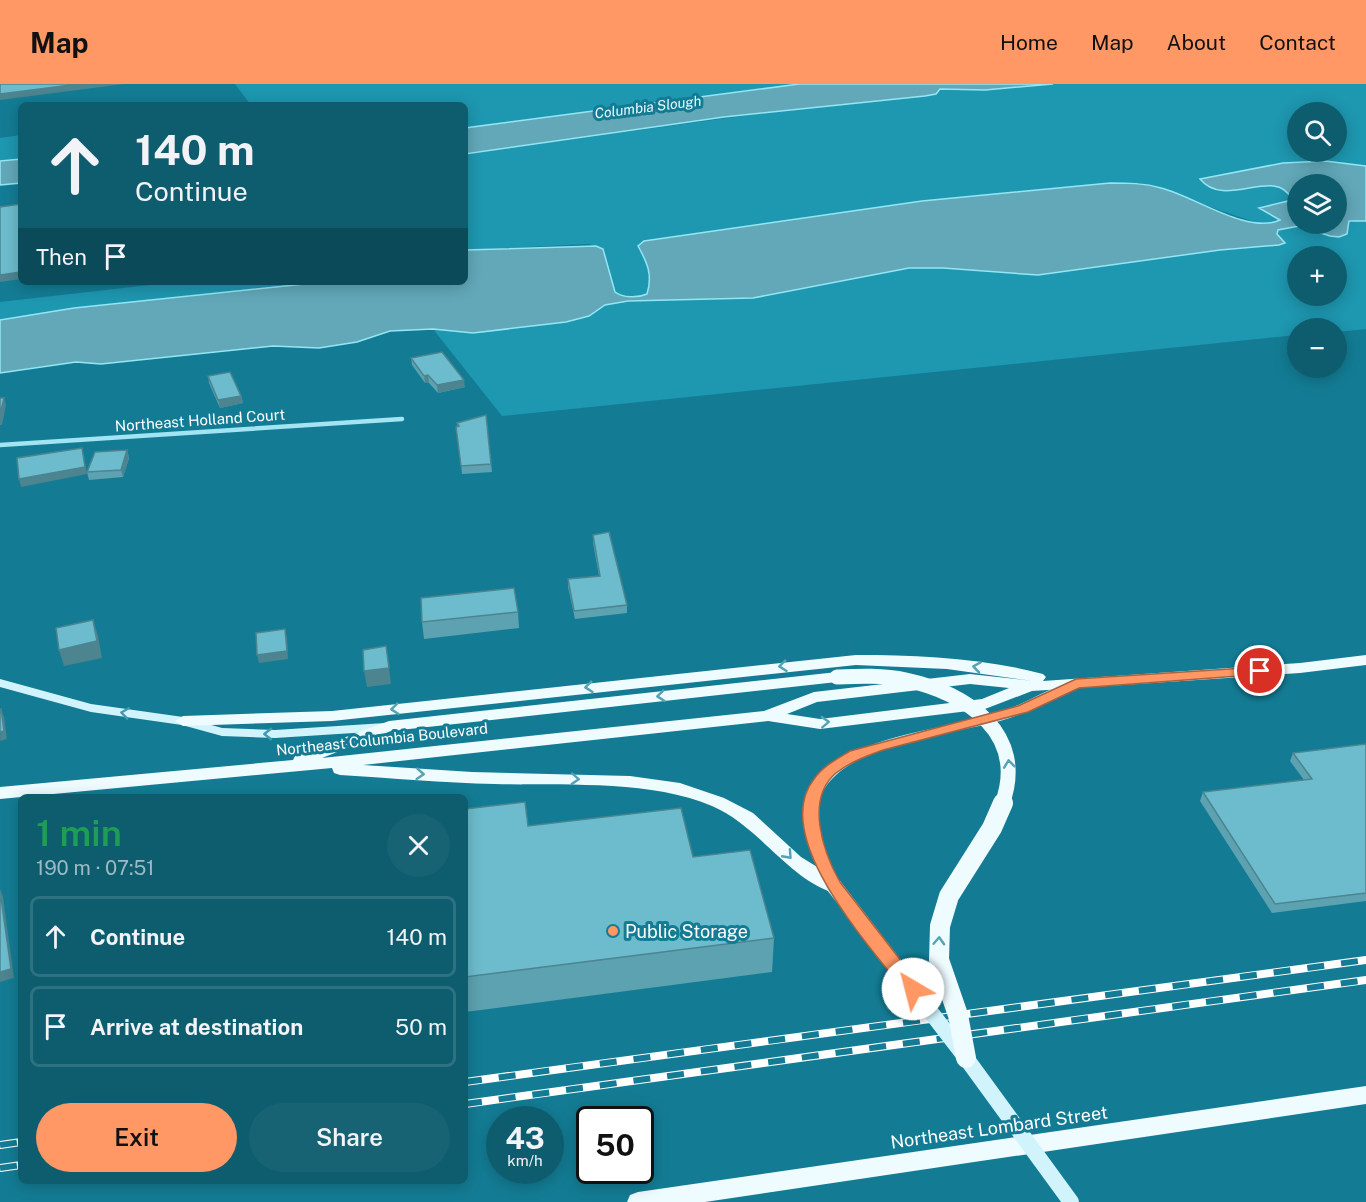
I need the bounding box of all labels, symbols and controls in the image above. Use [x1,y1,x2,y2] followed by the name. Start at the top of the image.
[30,26,89,59] text: Map
[1000,30,1058,55] text: Home
[1091,30,1134,55] text: Map
[1167,30,1226,55] text: About
[1259,30,1336,55] text: Contact
[594,92,702,121] water label: Columbia Slough
[1287,102,1347,378] map controls
[1287,102,1347,162] button: search
[135,125,255,174] text: 140 m
[36,126,114,204] icon: ahead
[1287,174,1347,234] button: layers
[135,175,248,207] text: Continue
[99,240,132,273] icon: arrive
[36,244,87,270] text: Then
[1287,246,1347,306] button: +
[1287,318,1347,378] button: −
[114,406,286,434] street label: Northeast Holland Court
[1234,645,1285,696] pin
[1243,654,1276,687] icon: arrive
[778,659,787,672] one-way arrow
[973,661,982,673] one-way arrow
[585,681,594,693] one-way arrow
[657,689,666,702] one-way arrow
[391,702,400,715] one-way arrow
[120,708,130,720] one-way arrow
[821,716,830,729] one-way arrow
[275,719,489,759] street label: Northeast Columbia Boulevard
[264,728,273,740] one-way arrow
[1004,759,1016,768] one-way arrow
[415,768,424,781] one-way arrow
[571,773,580,786] one-way arrow
[36,812,122,854] text: 1 min
[387,814,450,877] button: close
[781,848,792,859] one-way arrow
[36,856,154,880] text: 190 m · 07:51
[39,920,72,953] icon: ahead
[625,921,748,942] place label: Public Storage
[90,924,185,950] text: Continue
[386,924,447,950] text: 140 m
[606,924,620,938] marker: Public Storage
[933,936,946,945] one-way arrow
[881,957,945,1021] position arrow
[39,1010,72,1043] icon: arrive
[90,1014,303,1040] text: Arrive at destination
[395,1014,447,1040] text: 50 m
[889,1101,1109,1153] street label: Northeast Lombard Street
[36,1103,237,1172] button: Exit
[249,1103,450,1172] button: Share
[576,1106,654,1184] speed limit sign: 50
[505,1120,545,1156] text: 43
[507,1152,543,1169] text: km/h

